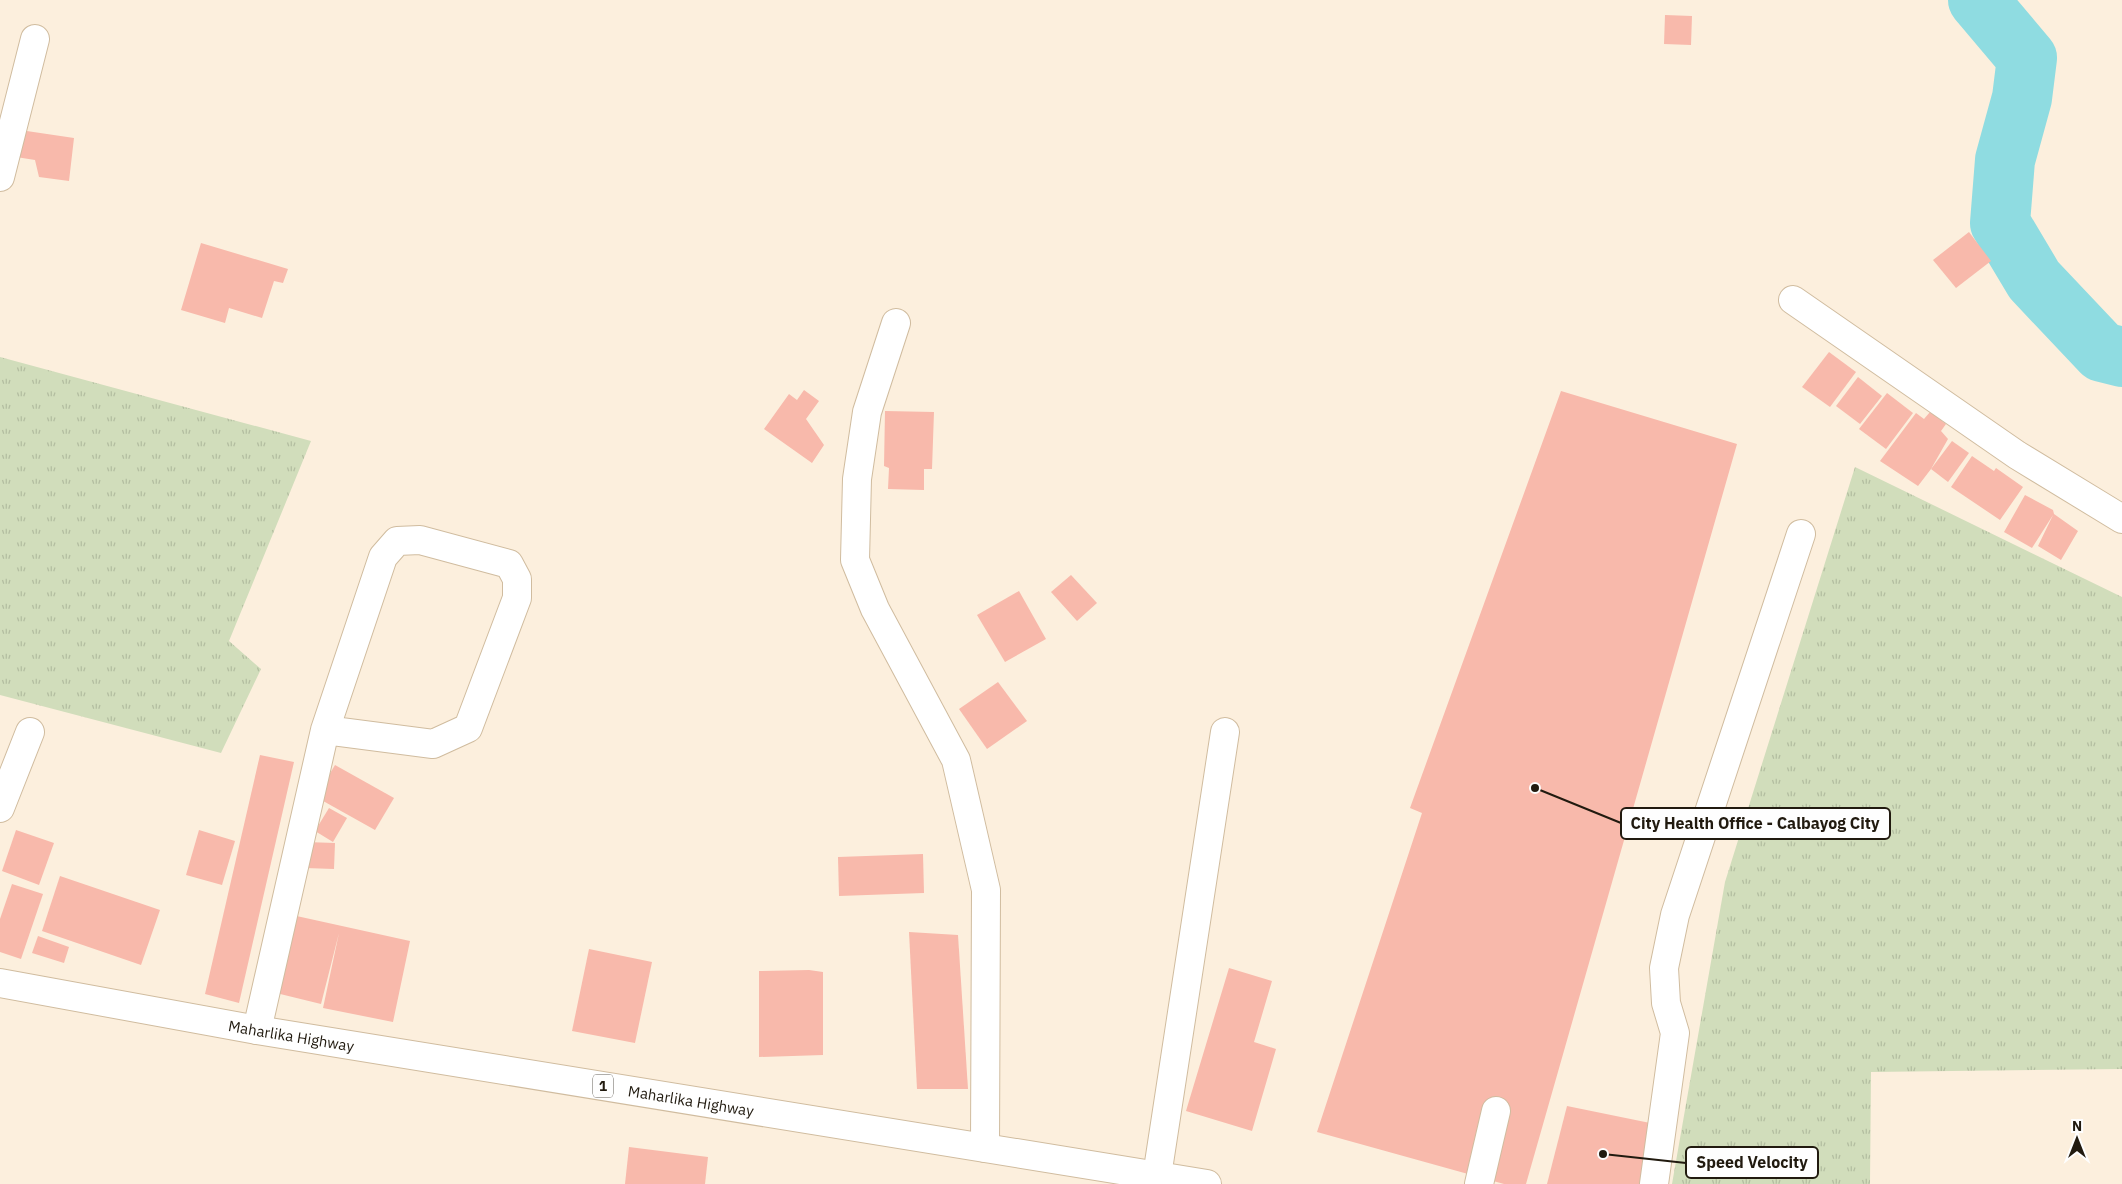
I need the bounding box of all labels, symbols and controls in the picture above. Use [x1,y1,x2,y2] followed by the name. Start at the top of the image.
[1621,808,1890,839] callout: City Health Office - Calbayog City
[1631,813,1880,833] text: City Health Office - Calbayog City
[227,1015,356,1055] street label: Maharlika Highway
[593,1074,613,1098] road number: 1
[627,1081,756,1120] street label: Maharlika Highway
[2052,1114,2102,1164] north arrow
[2072,1117,2082,1135] text: N
[1686,1147,1818,1178] callout: Speed Velocity
[1696,1152,1808,1172] text: Speed Velocity

